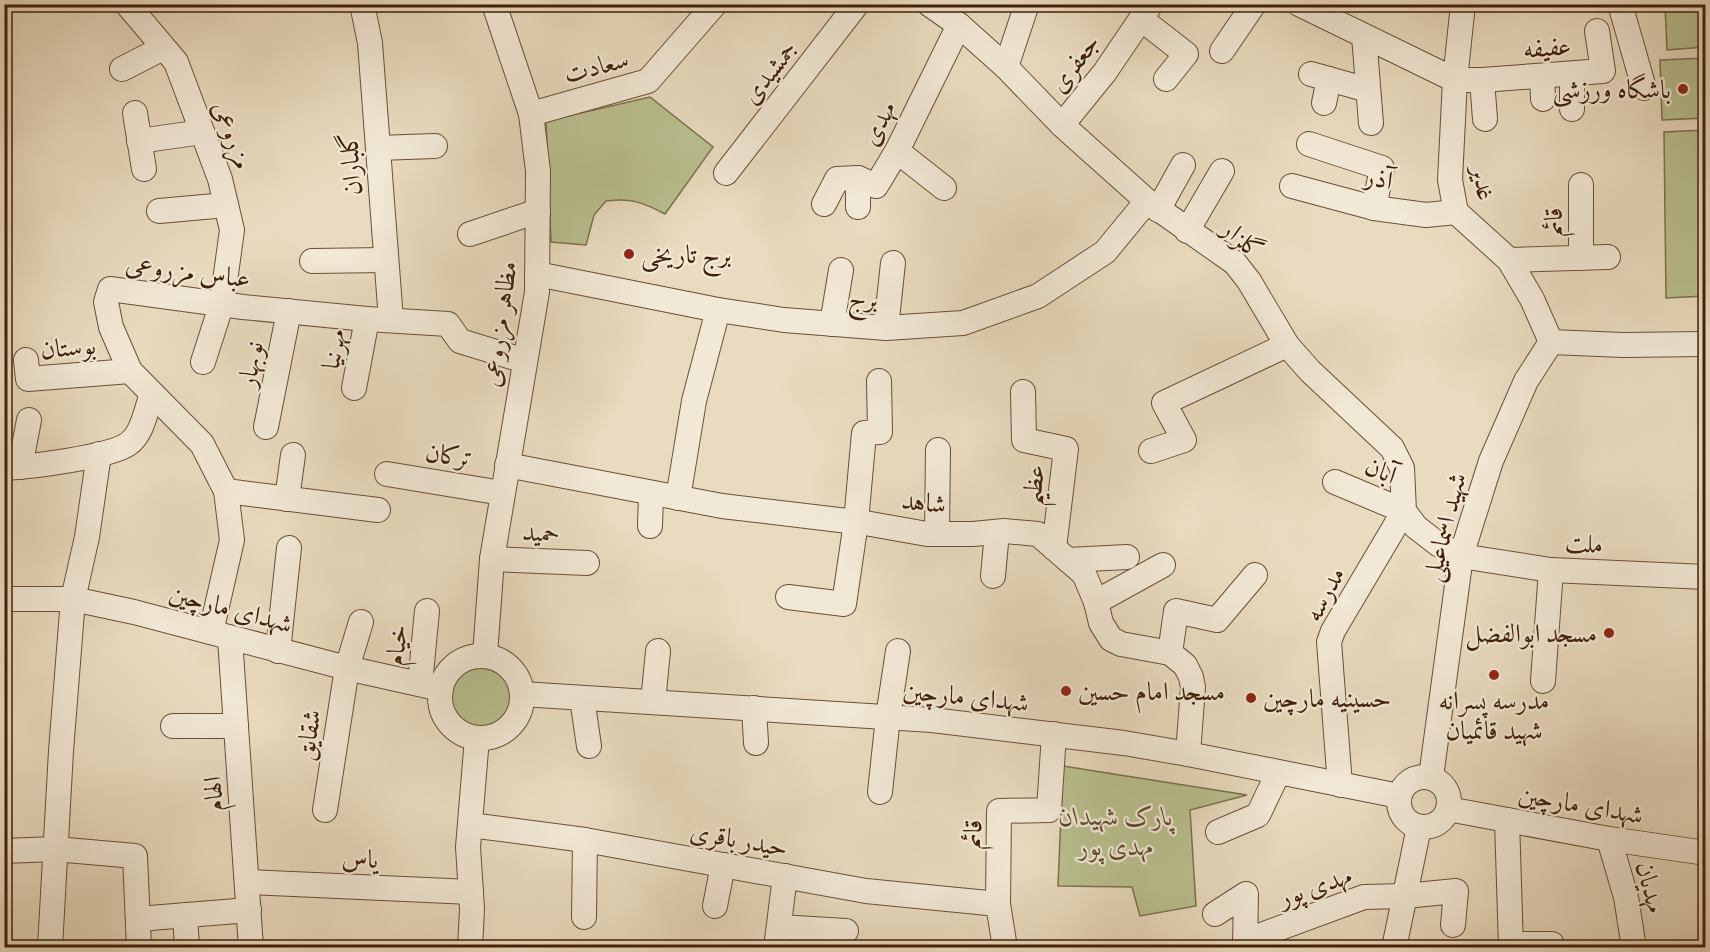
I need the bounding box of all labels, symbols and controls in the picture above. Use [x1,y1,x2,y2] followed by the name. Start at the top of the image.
[1042,27,1110,102] street label: جعفری
[1522,29,1573,70] street label: عفیفه
[734,34,808,113] street label: جمشیدی
[560,42,633,95] street label: سعادت
[1553,73,1671,110] place label: باشگاه ورزشی
[1676,82,1690,96] marker: باشگاه ورزشی
[853,95,907,153] street label: مهدی
[201,97,260,175] street label: مزروعی
[332,131,373,197] street label: گلباران
[1358,159,1398,202] street label: آذر
[1459,160,1503,204] street label: غدیر
[1537,207,1576,237] street label: قائم
[1210,210,1271,270] street label: گلزار
[641,238,732,278] place label: برج تاریخی
[123,247,252,300] street label: عباس مزروعی
[622,247,636,261] marker: برج تاریخی
[474,259,529,390] street label: مظاهر مزروعی
[847,281,879,323] street label: برج
[314,326,357,372] street label: مهرنیا
[39,329,98,370] street label: بوستان
[229,338,275,394] street label: نوبهار
[422,436,475,479] street label: ترکان
[1358,449,1404,496] street label: آبان
[1015,463,1061,509] street label: عظیم
[1415,469,1478,586] street label: شهید اسماعیلی
[900,484,948,525] street label: شاهد
[521,515,561,554] street label: حمید
[1564,526,1604,565] street label: ملت
[1296,561,1356,629] street label: مدرسه
[165,576,296,645] street label: شهدای مارچین
[1465,617,1597,654] place label: مسجد ابوالفضل
[378,623,421,668] street label: خیام
[1602,626,1616,640] marker: مسجد ابوالفضل
[1487,668,1501,682] marker: مدرسه پسرانه شهید قائمیان
[901,673,1030,723] street label: شهدای مارچین
[1078,675,1225,714] place label: مسجد امام حسین
[1263,682,1391,719] place label: حسینیه مارچین
[1059,684,1073,698] marker: مسجد امام حسین
[1439,684,1549,751] place label: مدرسه پسرانه شهید قائمیان
[1244,691,1258,705] marker: حسینیه مارچین
[288,707,333,764] street label: شقایق
[196,775,237,813] street label: الهام
[1515,777,1646,836] street label: شهدای مارچین
[1059,800,1175,867] park label: پارک شهیدان مهدی پور
[687,815,790,868] street label: حیدر باقری
[955,818,996,850] street label: قائم
[341,841,381,880] street label: یاس
[1624,858,1673,917] street label: مهدیان
[1271,859,1358,919] street label: مهدی پور

